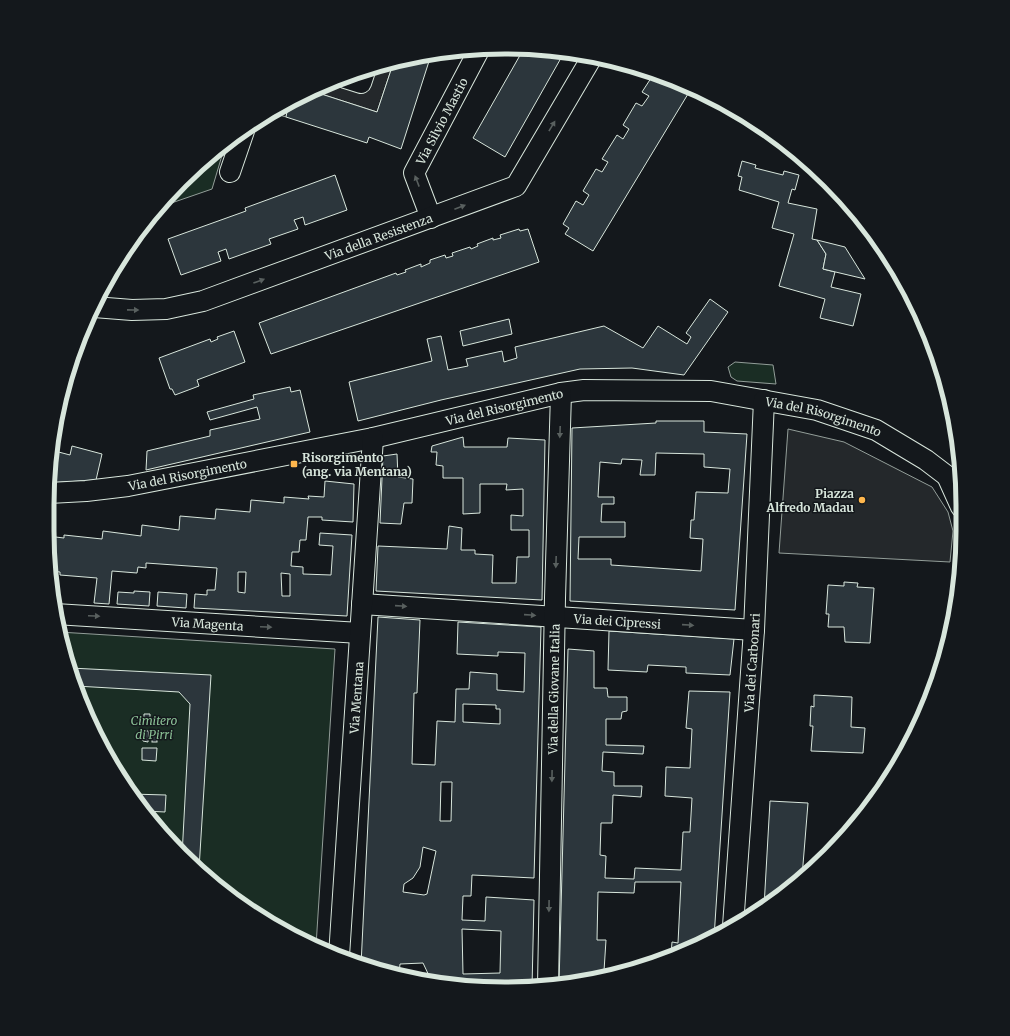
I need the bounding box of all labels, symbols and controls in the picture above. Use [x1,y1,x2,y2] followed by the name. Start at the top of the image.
[412,75,471,168] street label: Via Silvio Mastio
[548,120,555,132] one-way arrow
[414,175,420,187] one-way arrow
[454,204,466,210] one-way arrow
[322,210,435,263] street label: Via della Resistenza
[253,277,265,283] one-way arrow
[127,307,140,313] one-way arrow
[443,385,564,428] street label: Via del Risorgimento
[763,393,885,439] street label: Via del Risorgimento
[557,426,563,439] one-way arrow
[302,450,412,479] place label: Risorgimento (ang. via Mentana)
[126,455,248,493] street label: Via del Risorgimento
[289,459,299,469] marker: Risorgimento (ang. via Mentana)
[765,486,854,515] place label: Piazza Alfredo Madau
[857,495,867,505] marker: Piazza Alfredo Madau
[553,556,559,569] one-way arrow
[395,603,407,610] one-way arrow
[524,611,536,618] one-way arrow
[572,611,662,631] street label: Via dei Cipressi
[88,613,100,620] one-way arrow
[741,613,762,714] street label: Via dei Carbonari
[170,614,245,633] street label: Via Magenta
[682,622,694,629] one-way arrow
[260,623,272,630] one-way arrow
[545,623,562,755] street label: Via della Giovane Italia
[346,660,366,735] street label: Via Mentana
[131,713,178,742] park label: Cimitero di Pirri
[549,770,555,783] one-way arrow
[546,900,552,913] one-way arrow

